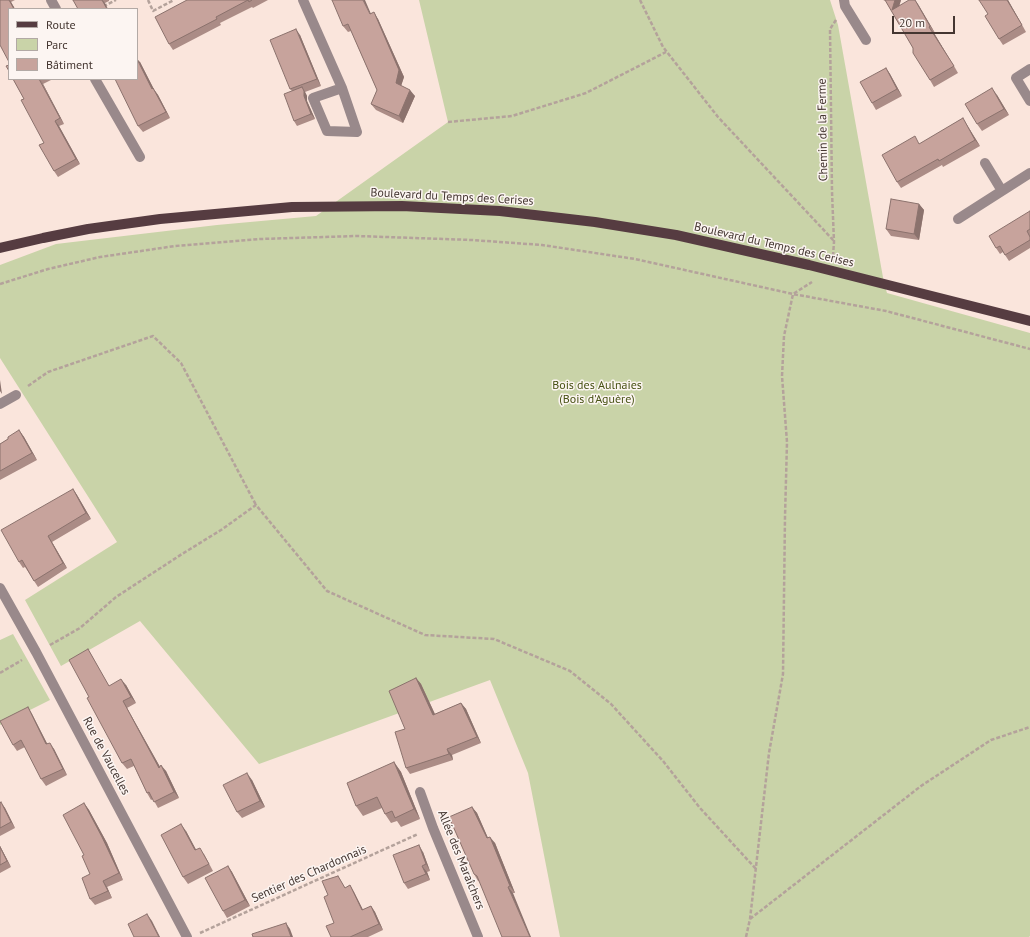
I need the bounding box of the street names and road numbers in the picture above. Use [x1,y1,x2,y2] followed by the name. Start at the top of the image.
[815,78,831,182] street label: Chemin de la Ferme
[370,186,534,208] street label: Boulevard du Temps des Cerises
[693,220,855,270] street label: Boulevard du Temps des Cerises
[79,714,133,798] street label: Rue de Vaucelles
[434,808,488,912] street label: Allée des Maraîchers
[249,842,369,906] street label: Sentier des Chardonnais

